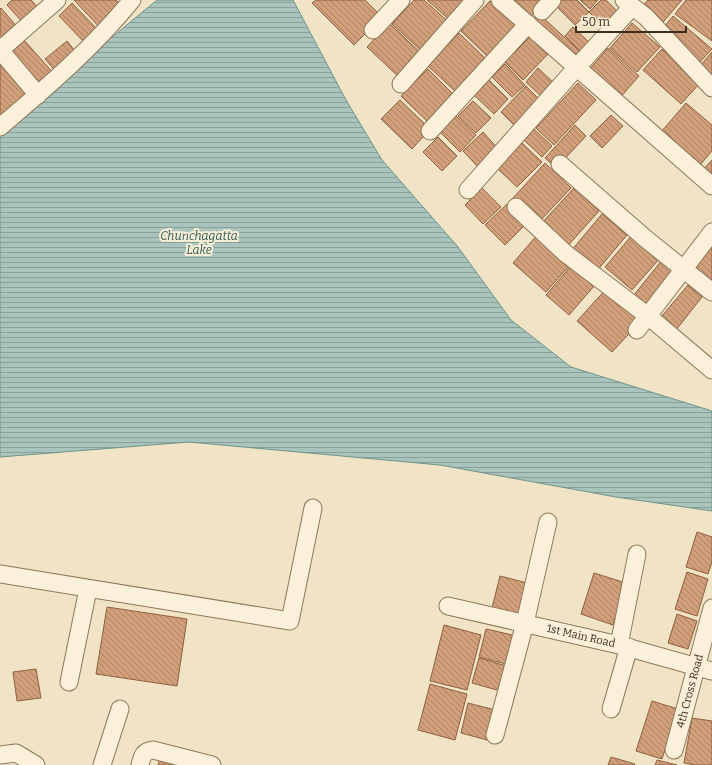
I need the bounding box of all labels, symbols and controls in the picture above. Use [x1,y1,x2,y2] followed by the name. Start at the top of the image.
[576,8,686,34] scale bar
[582,15,611,29] text: 50 m
[160,229,238,257] water label: Chunchagatta Lake
[546,622,617,650] street label: 1st Main Road
[674,652,706,729] street label: 4th Cross Road

